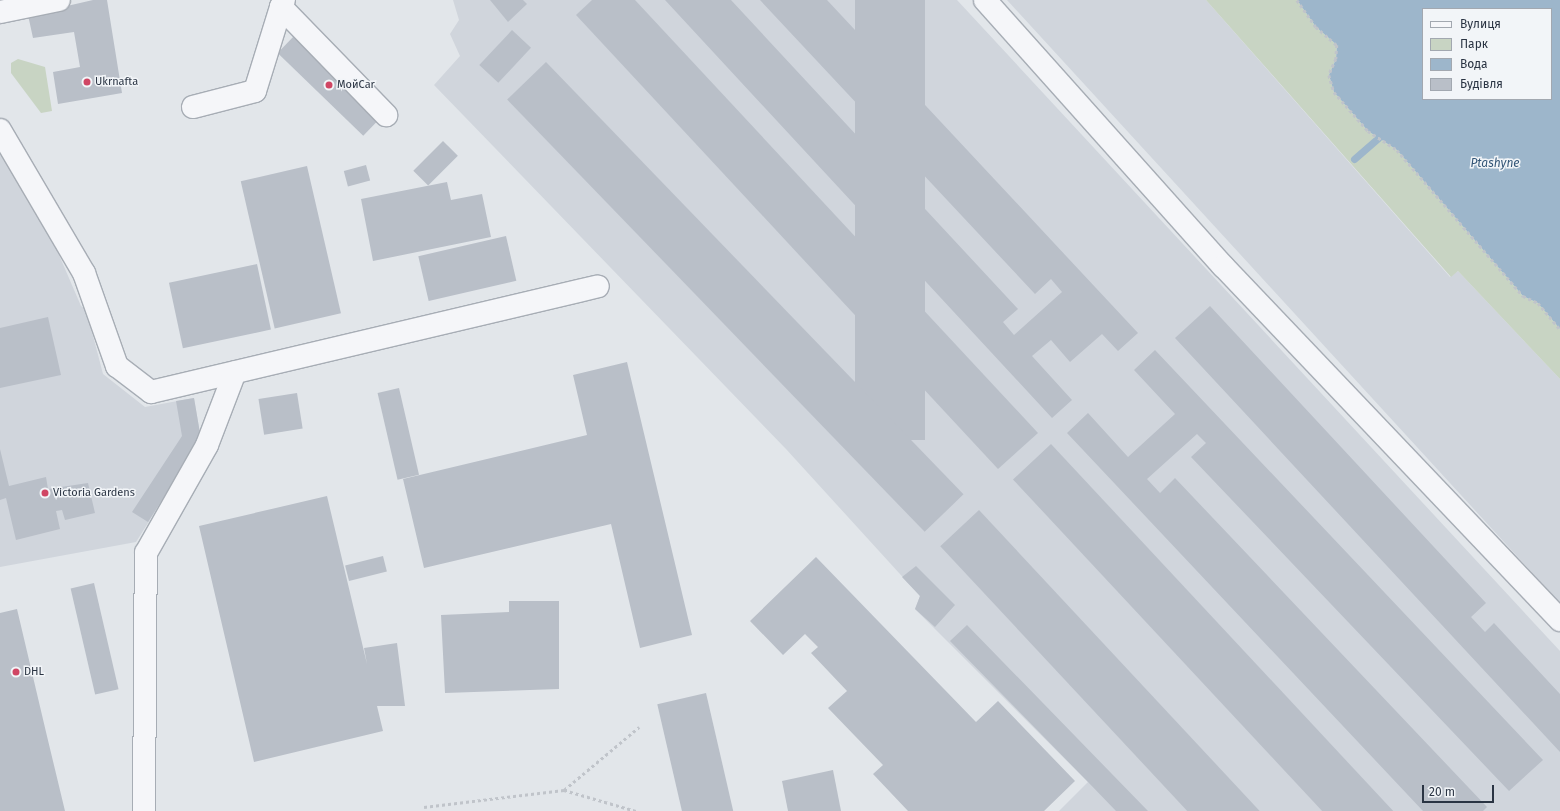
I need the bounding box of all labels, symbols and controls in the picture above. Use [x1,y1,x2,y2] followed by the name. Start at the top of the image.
[1422,8,1552,100] legend
[1460,17,1501,31] text: Вулиця
[1460,37,1488,51] text: Парк
[1460,57,1487,71] text: Вода
[95,75,138,89] place label: Ukrnafta
[82,77,92,87] marker: Ukrnafta
[1460,77,1503,91] text: Будівля
[337,78,375,92] place label: МойCar
[324,80,334,90] marker: МойCar
[1470,157,1520,171] water label: Ptashyne
[53,486,135,500] place label: Victoria Gardens
[40,488,50,498] marker: Victoria Gardens
[24,665,44,679] place label: DHL
[11,667,21,677] marker: DHL
[1424,777,1496,803] scale bar
[1429,785,1455,799] text: 20 m

